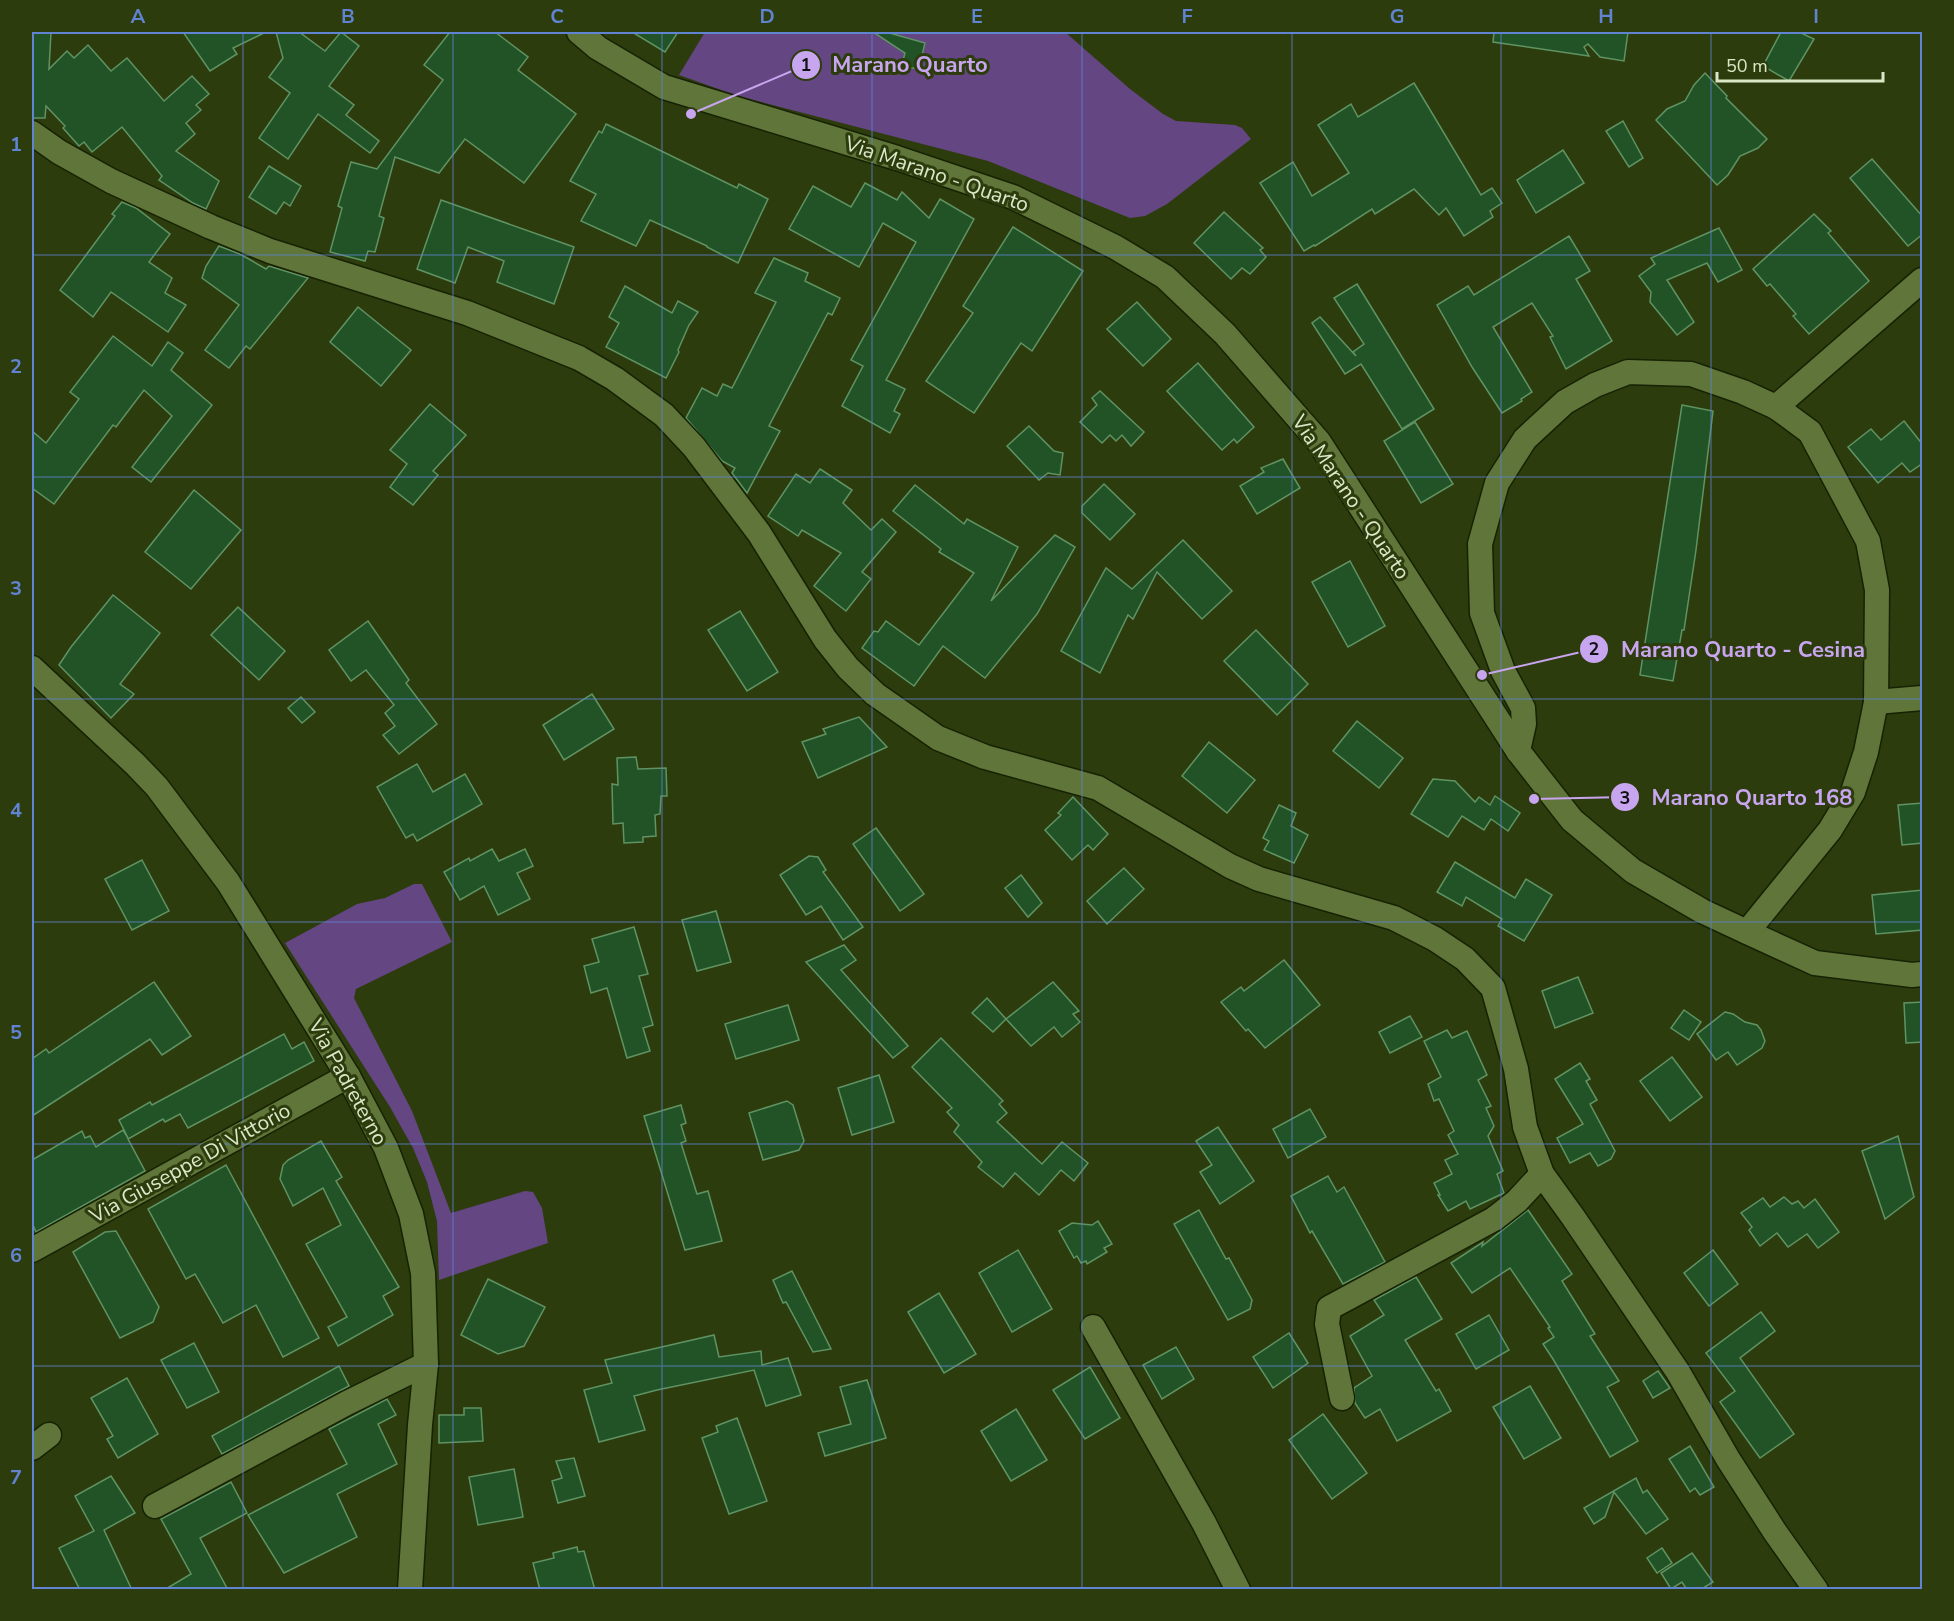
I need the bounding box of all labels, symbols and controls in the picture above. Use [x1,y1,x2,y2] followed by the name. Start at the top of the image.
[131,3,146,30] text: A
[341,3,355,30] text: B
[550,3,564,30] text: C
[759,3,775,30] text: D
[971,3,983,30] text: E
[1181,3,1193,30] text: F
[1390,3,1404,30] text: G
[1598,3,1614,30] text: H
[1813,3,1819,30] text: I
[791,45,1000,85] callout: Marano Quarto
[1717,45,1884,83] scale bar
[832,50,988,80] text: Marano Quarto
[801,53,811,77] text: 1
[1726,54,1768,78] text: 50 m
[840,129,1033,219] street label: Via Marano - Quarto
[10,131,22,158] text: 1
[10,353,22,380] text: 2
[1285,408,1417,585] street label: Via Marano - Quarto
[10,575,22,602] text: 3
[1579,629,1877,669] callout: Marano Quarto - Cesina
[1621,635,1865,665] text: Marano Quarto - Cesina
[1589,637,1599,661] text: 2
[1610,777,1865,817] callout: Marano Quarto 168
[1652,783,1853,813] text: Marano Quarto 168
[1620,786,1630,810] text: 3
[10,797,22,824] text: 4
[301,1013,394,1150] street label: Via Padreterno
[10,1019,22,1046] text: 5
[84,1096,295,1230] street label: Via Giuseppe Di Vittorio
[10,1242,22,1269] text: 6
[10,1464,22,1491] text: 7

